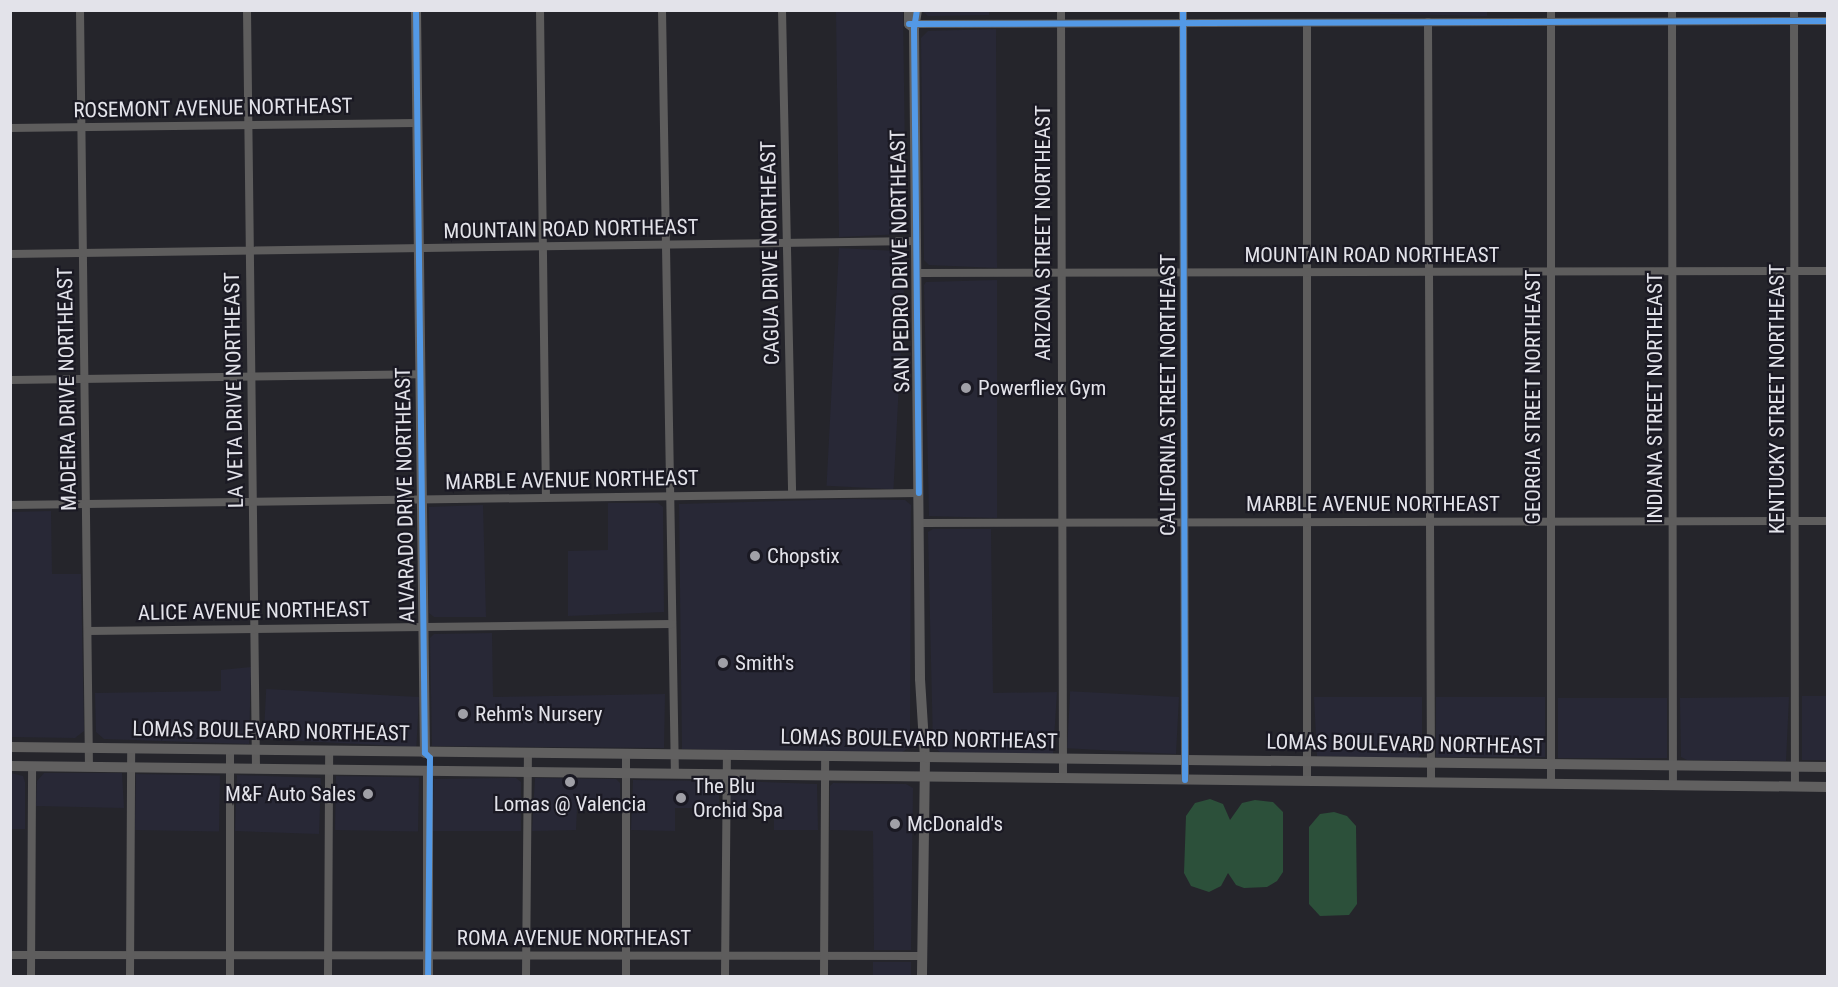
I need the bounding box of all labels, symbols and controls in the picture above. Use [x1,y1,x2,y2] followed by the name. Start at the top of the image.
[73,93,353,123] street label: ROSEMONT AVENUE NORTHEAST
[1030,105,1056,361] street label: ARIZONA STREET NORTHEAST
[885,129,915,393] street label: SAN PEDRO DRIVE NORTHEAST
[755,141,785,365] street label: CAGUA DRIVE NORTHEAST
[443,214,699,244] street label: MOUNTAIN ROAD NORTHEAST
[1244,242,1500,268] street label: MOUNTAIN ROAD NORTHEAST
[1155,254,1181,536] street label: CALIFORNIA STREET NORTHEAST
[1764,264,1790,534] street label: KENTUCKY STREET NORTHEAST
[52,267,82,511] street label: MADEIRA DRIVE NORTHEAST
[1520,269,1546,525] street label: GEORGIA STREET NORTHEAST
[219,272,249,508] street label: LA VETA DRIVE NORTHEAST
[1642,272,1668,524] street label: INDIANA STREET NORTHEAST
[390,367,420,623] street label: ALVARADO DRIVE NORTHEAST
[978,375,1106,401] place label: Powerfliex Gym
[959,381,973,395] marker: Powerfliex Gym
[445,465,699,495] street label: MARBLE AVENUE NORTHEAST
[1246,491,1500,517] street label: MARBLE AVENUE NORTHEAST
[767,543,840,569] place label: Chopstix
[748,549,762,563] marker: Chopstix
[138,596,370,626] street label: ALICE AVENUE NORTHEAST
[735,650,794,676] place label: Smith's
[716,656,730,670] marker: Smith's
[475,701,602,727] place label: Rehm's Nursery
[456,707,470,721] marker: Rehm's Nursery
[132,716,410,746] street label: LOMAS BOULEVARD NORTHEAST
[780,724,1058,754] street label: LOMAS BOULEVARD NORTHEAST
[1266,729,1544,759] street label: LOMAS BOULEVARD NORTHEAST
[693,773,783,823] place label: The Blu Orchid Spa
[563,775,577,789] marker: Lomas @ Valencia
[225,781,356,807] place label: M&F Auto Sales
[361,787,375,801] marker: M&F Auto Sales
[494,791,646,817] place label: Lomas @ Valencia
[674,791,688,805] marker: The Blu Orchid Spa
[907,811,1003,837] place label: McDonald's
[888,817,902,831] marker: McDonald's
[457,925,691,951] street label: ROMA AVENUE NORTHEAST

